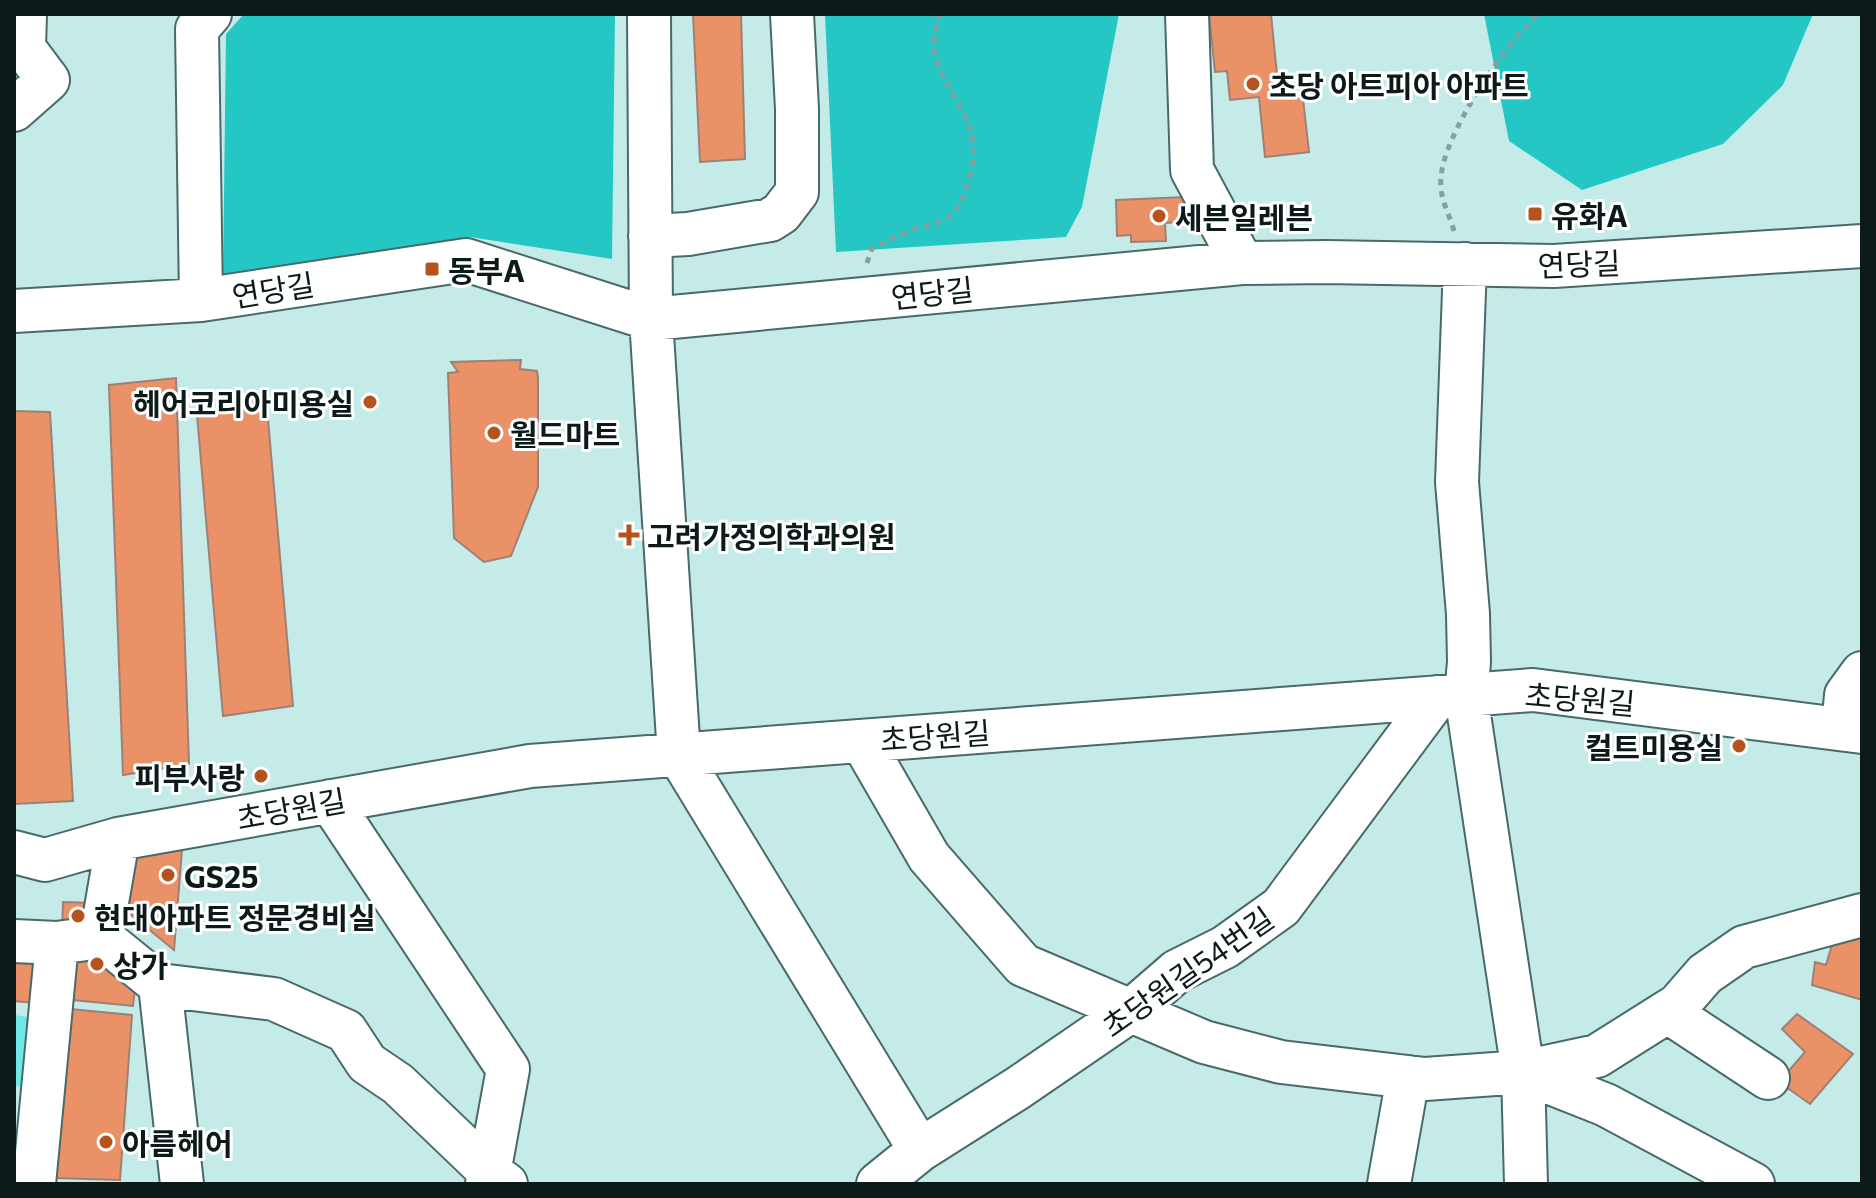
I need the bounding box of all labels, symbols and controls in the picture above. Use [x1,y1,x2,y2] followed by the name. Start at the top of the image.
[1269,66,1529,103] place label: 초당 아트피아 아파트
[1244,75,1262,93] marker: 초당 아트피아 아파트
[1551,196,1628,233] place label: 유화A
[1175,198,1313,235] place label: 세븐일레븐
[1526,205,1544,223] marker: 유화A
[1150,207,1168,225] marker: 세븐일레븐
[1537,243,1621,283] street label: 연당길
[448,251,525,288] place label: 동부A
[423,260,441,278] marker: 동부A
[229,264,317,314] street label: 연당길
[889,269,975,315] street label: 연당길
[133,384,354,421] place label: 헤어코리아미용실
[361,393,379,411] marker: 헤어코리아미용실
[510,415,620,452] place label: 월드마트
[485,424,503,442] marker: 월드마트
[647,517,895,554] place label: 고려가정의학과의원
[618,524,640,546] marker: 고려가정의학과의원
[1523,675,1637,721] street label: 초당원길
[879,713,991,757] street label: 초당원길
[1585,728,1723,765] place label: 컬트미용실
[1730,737,1748,755] marker: 컬트미용실
[135,758,245,795] place label: 피부사랑
[252,767,270,785] marker: 피부사랑
[233,780,349,836] street label: 초당원길
[184,857,258,894] place label: GS25
[159,866,177,884] marker: GS25
[94,898,376,935] place label: 현대아파트 정문경비실
[1094,898,1280,1044] street label: 초당원길54번길
[69,907,87,925] marker: 현대아파트 정문경비실
[113,946,168,983] place label: 상가
[88,955,106,973] marker: 상가
[122,1124,232,1161] place label: 아름헤어
[97,1133,115,1151] marker: 아름헤어

